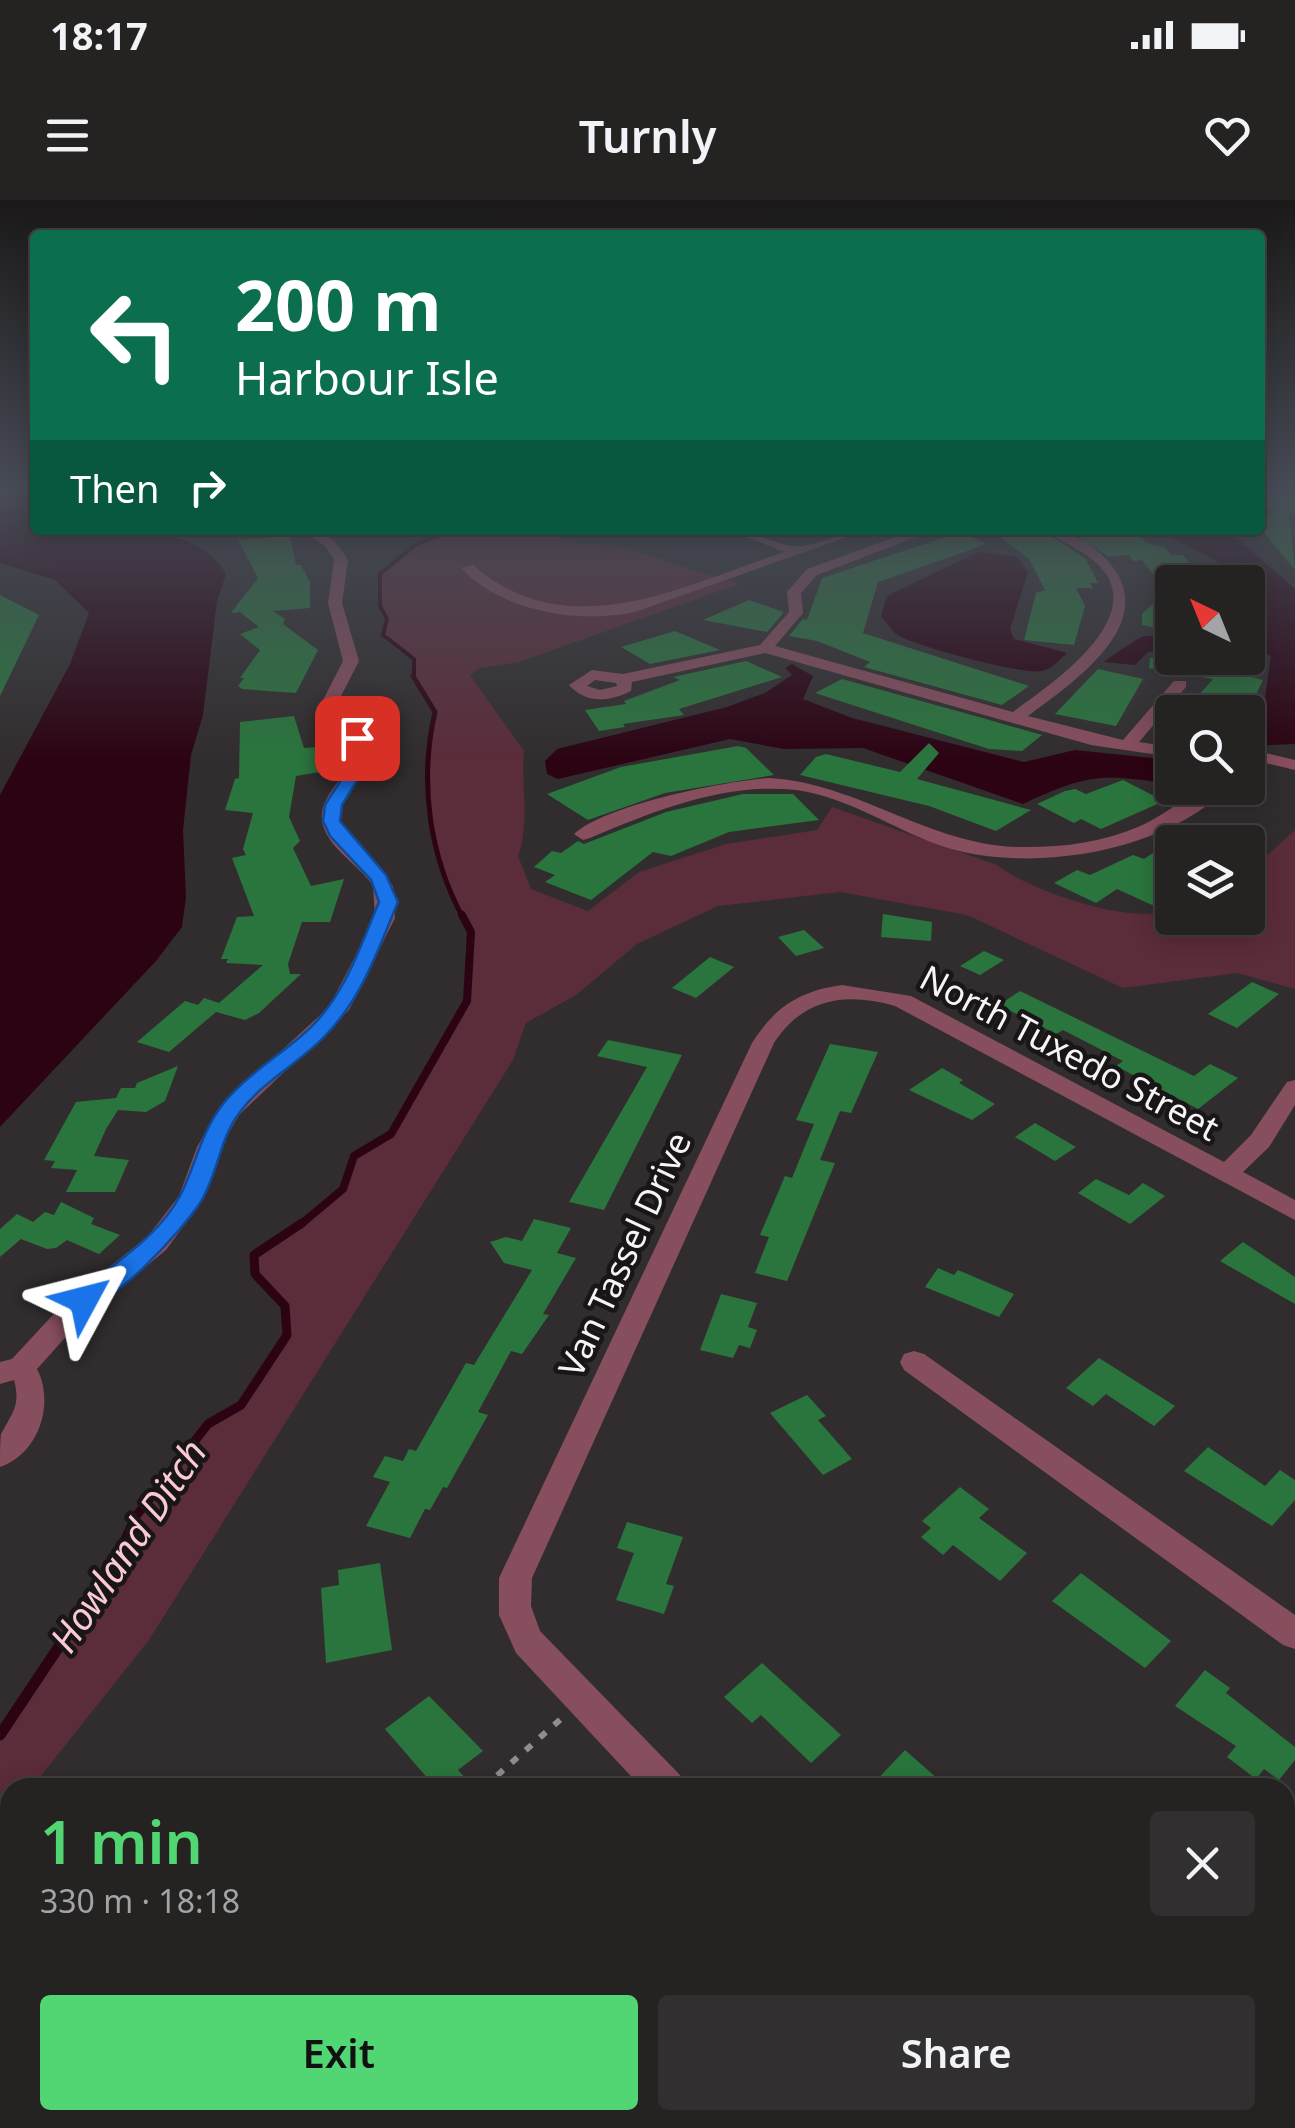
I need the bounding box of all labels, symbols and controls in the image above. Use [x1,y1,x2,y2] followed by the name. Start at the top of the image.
[50,9,148,61] text: 18:17
[579,105,716,166] text: Turnly
[40,108,95,163] icon: menu
[1200,108,1255,163] icon: heart
[235,256,442,352] text: 200 m
[70,270,200,400] icon: left
[235,347,499,408] text: Harbour Isle
[180,460,235,515] icon: right
[70,462,160,514] text: Then
[1155,565,1265,675] north arrow
[1155,565,1265,935] map controls
[1155,695,1265,805] button: search
[315,696,400,781] pin
[330,711,385,766] icon: arrive
[1155,825,1265,935] button: layers
[912,953,1228,1151] street label: North Tuxedo Street
[547,1124,701,1384] street label: Van Tassel Drive
[32,1248,136,1352] position arrow
[37,1428,217,1662] water label: Howland Ditch
[40,1800,203,1882] text: 1 min
[1150,1811,1255,1916] button: close
[40,1879,240,1922] text: 330 m · 18:18
[40,1995,638,2110] button: Exit
[658,1995,1255,2110] button: Share

